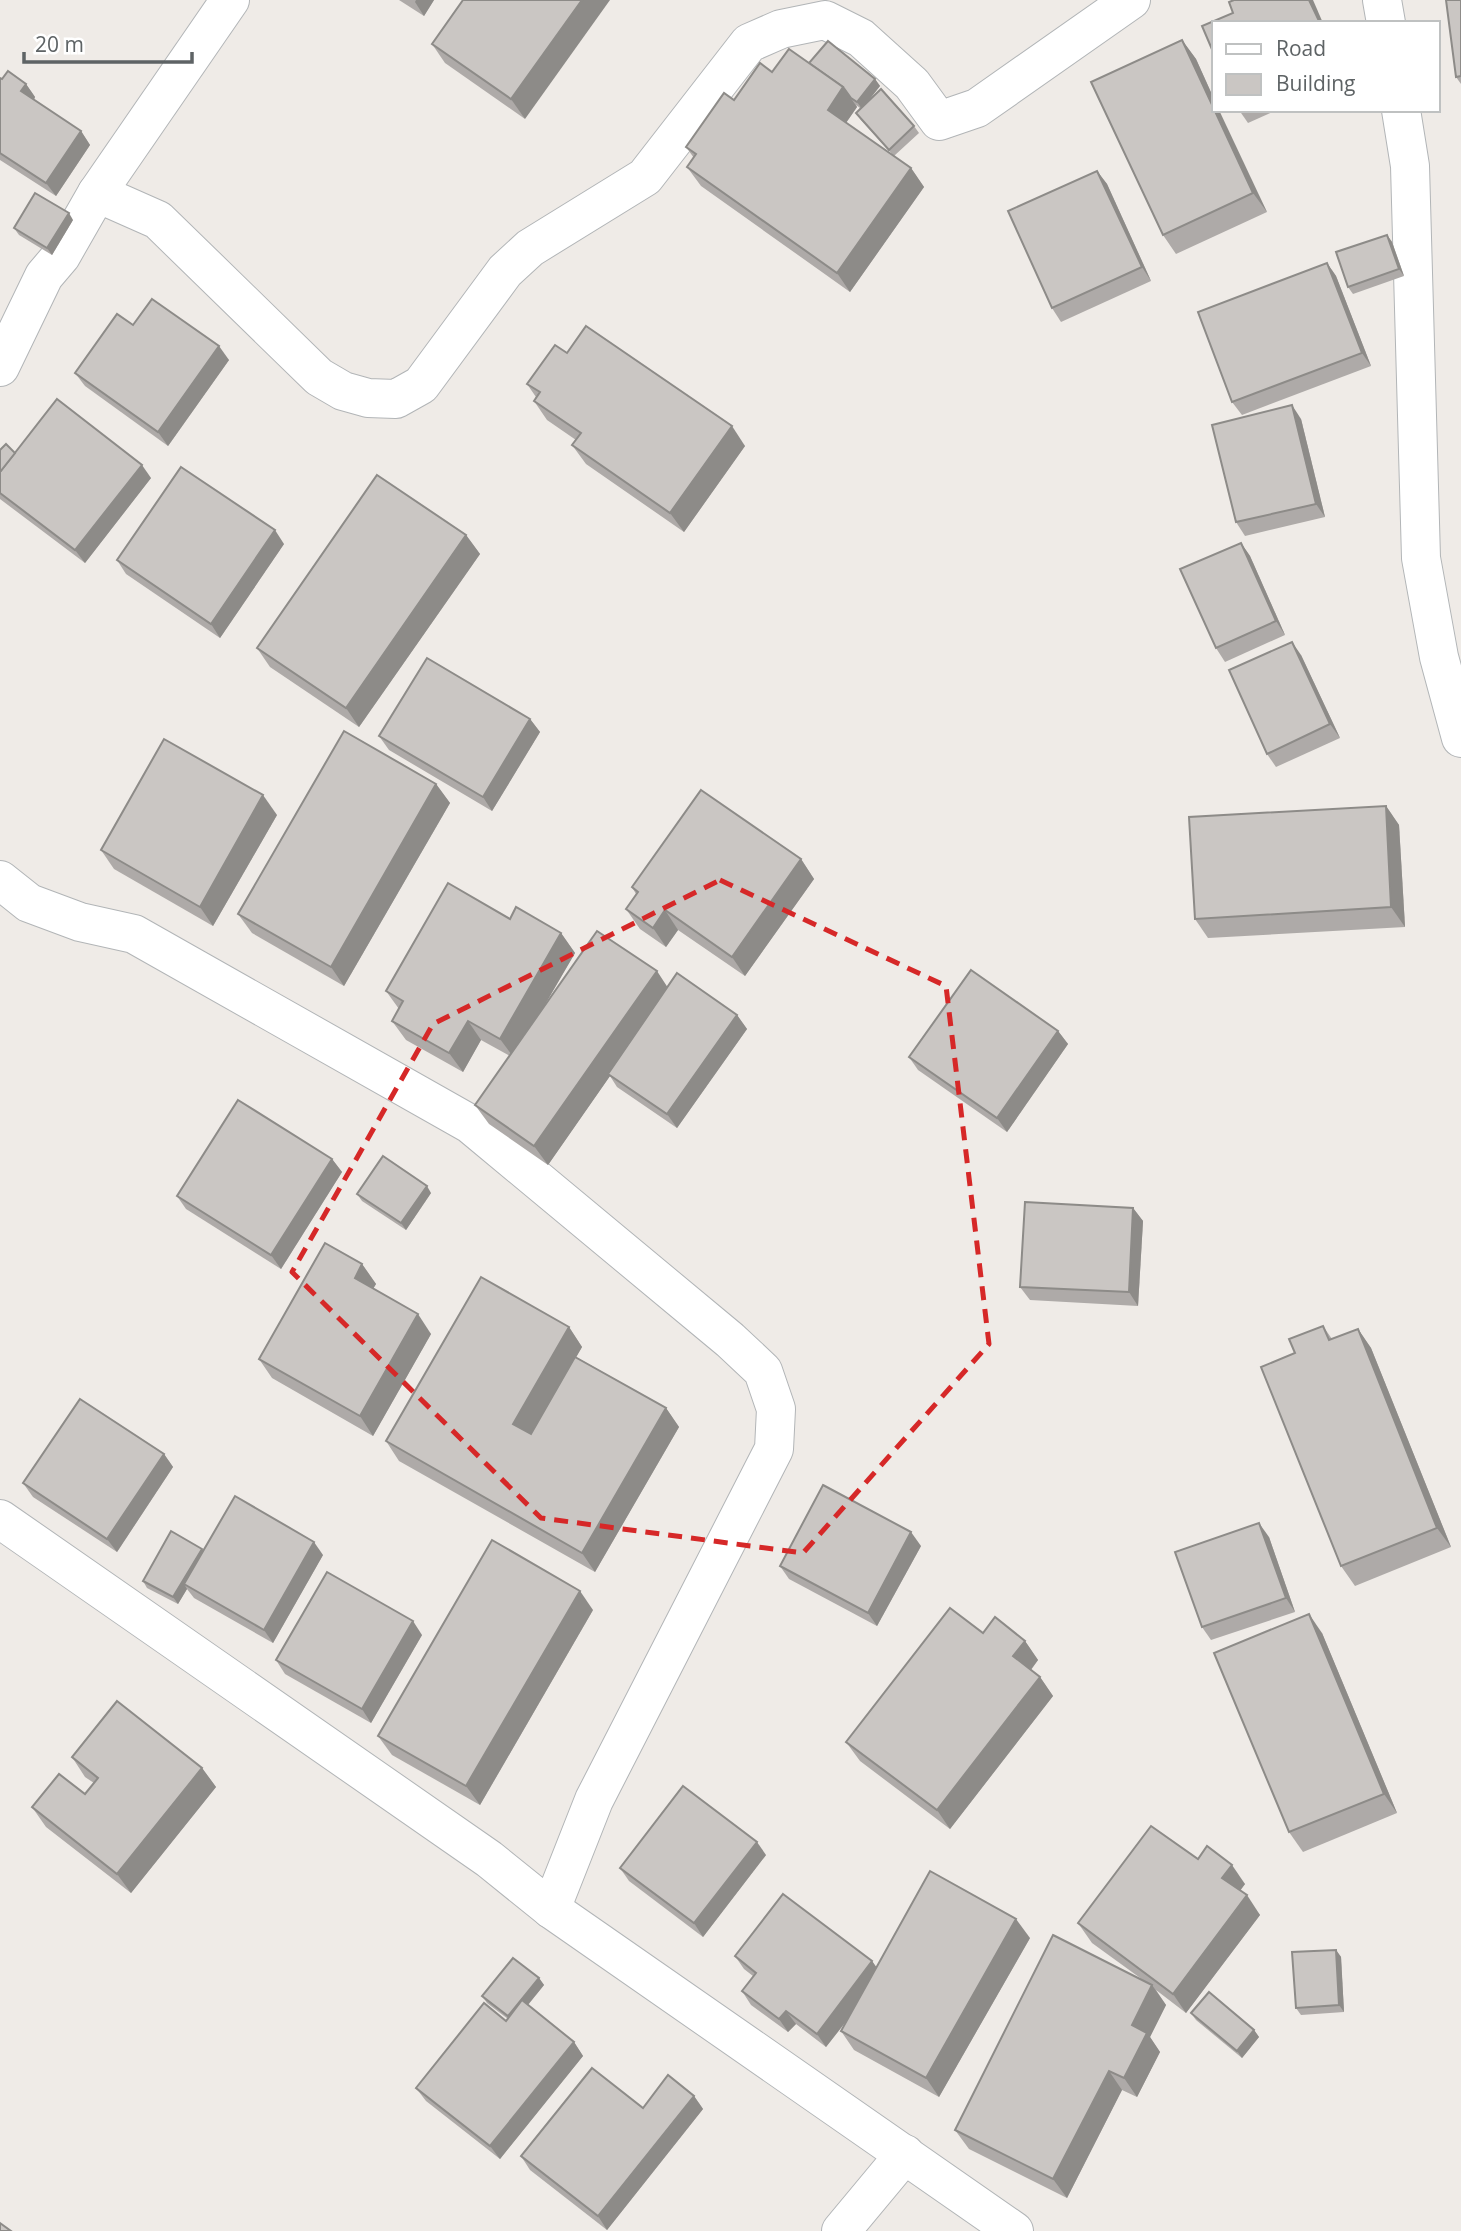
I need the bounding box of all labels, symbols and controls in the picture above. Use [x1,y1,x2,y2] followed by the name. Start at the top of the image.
[24,21,192,65] scale bar
[1212,21,1440,112] legend
[35,30,84,58] text: 20 m
[1276,34,1326,62] text: Road
[1276,69,1355,97] text: Building

